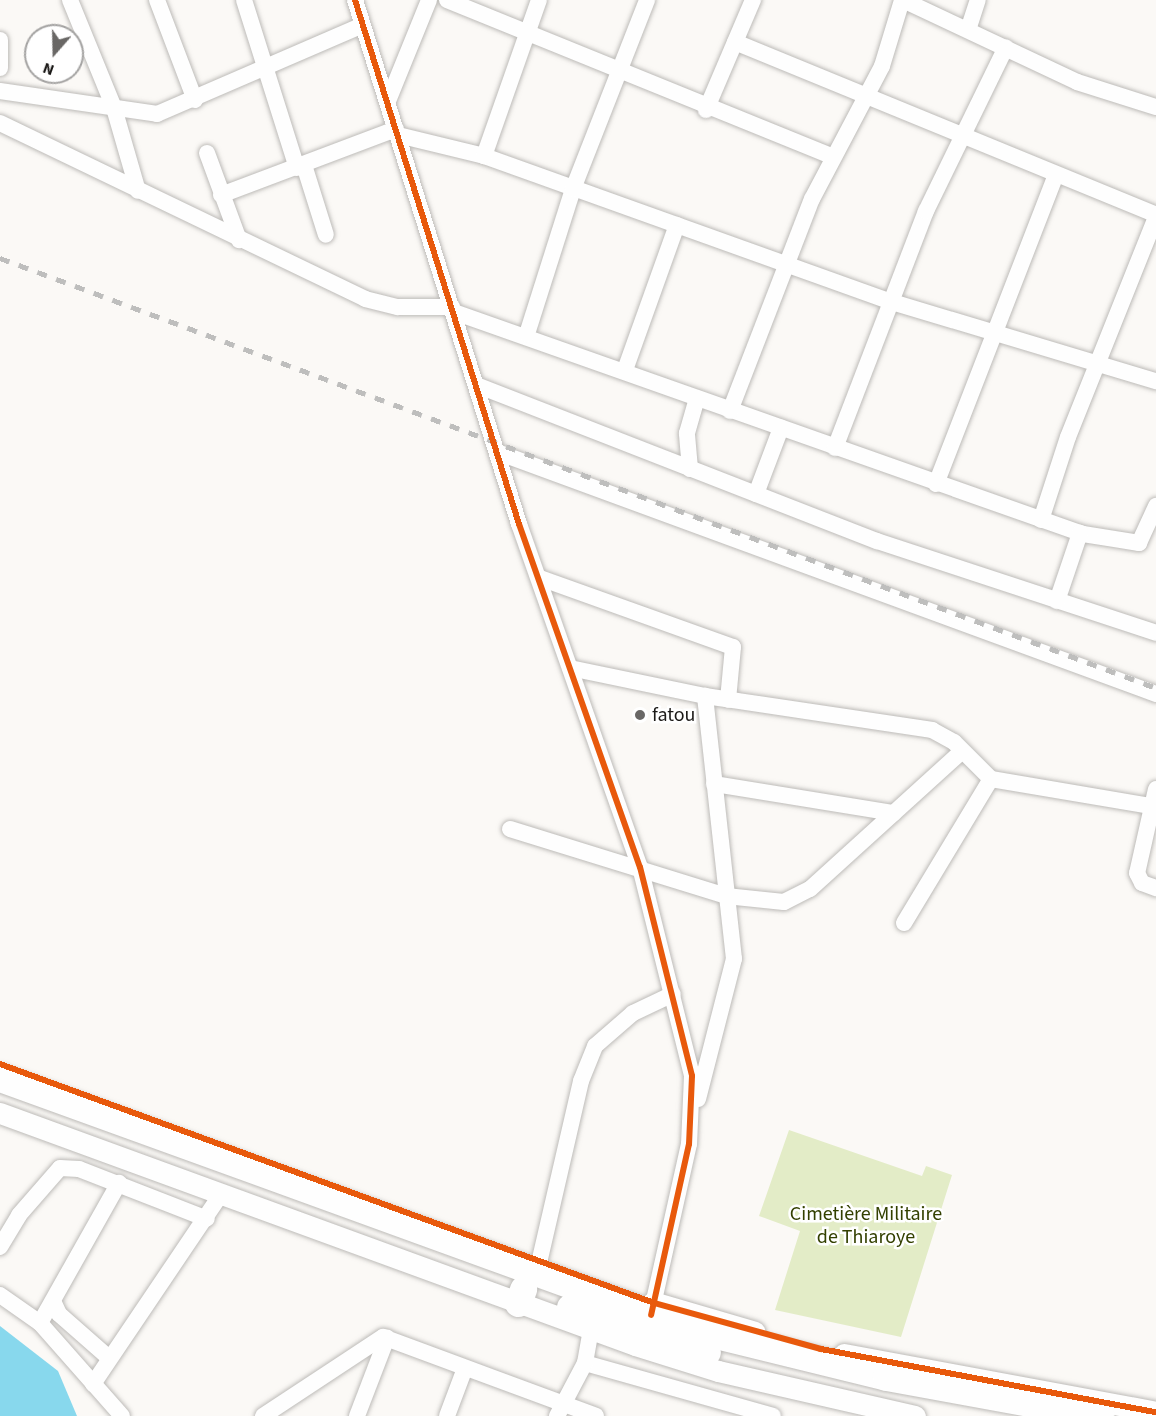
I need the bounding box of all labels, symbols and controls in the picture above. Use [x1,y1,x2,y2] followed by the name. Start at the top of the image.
[24,24,84,84] north arrow
[40,57,57,81] text: N
[652,703,695,727] place label: fatou
[633,708,647,722] marker: fatou
[790,1203,942,1250] park label: Cimetière Militaire de Thiaroye

